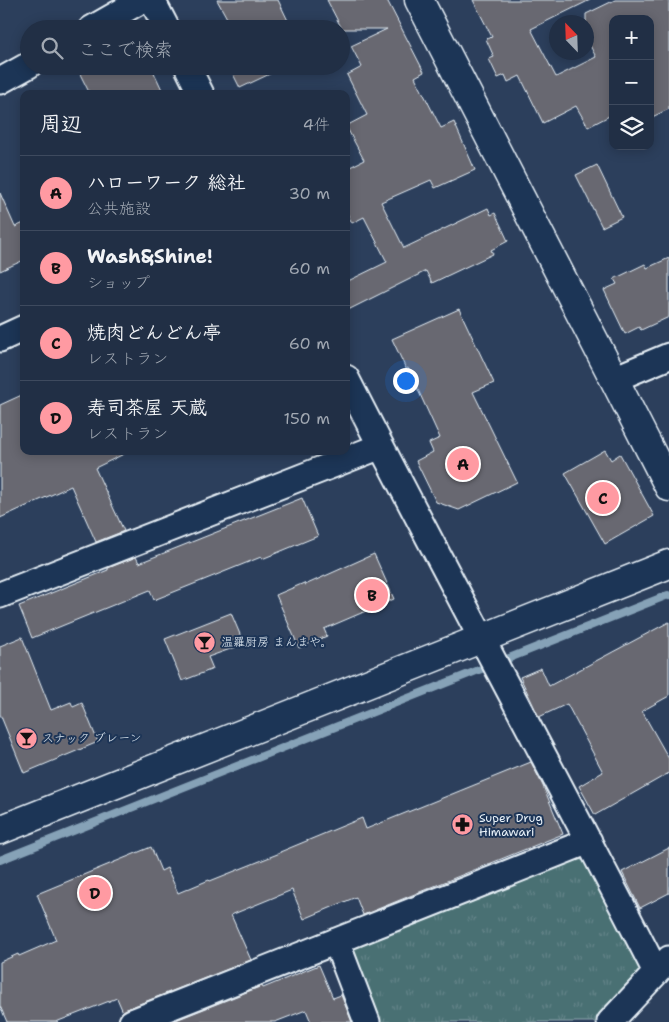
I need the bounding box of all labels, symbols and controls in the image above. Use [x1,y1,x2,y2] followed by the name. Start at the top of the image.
[549,15,594,60] north arrow
[609,15,654,150] map controls
[609,15,654,60] button: +
[20,20,350,75] search box
[38,34,66,62] icon: search
[78,37,173,62] text: ここで検索
[609,60,654,105] button: −
[609,105,654,150] button: layers
[40,110,82,138] text: 周辺
[303,114,330,135] text: 4件
[87,170,246,195] text: ハローワーク 総社
[50,183,62,204] text: A
[289,183,330,204] text: 30 m
[87,198,151,219] text: 公共施設
[87,244,213,269] text: Wash&Shine!
[51,258,61,279] text: B
[289,258,330,279] text: 60 m
[87,272,150,293] text: ショップ
[87,320,222,345] text: 焼肉どんどん亭
[51,333,61,354] text: C
[289,333,330,354] text: 60 m
[87,348,168,369] text: レストラン
[393,368,419,394] your location
[87,395,208,420] text: 寿司茶屋 天蔵
[50,408,62,429] text: D
[283,408,330,429] text: 150 m
[87,423,168,444] text: レストラン
[447,445,479,483] pin: A
[587,479,619,517] pin: C
[356,576,388,614] pin: B
[193,630,217,654] bar icon: 温羅厨房 まんまや。
[221,634,332,650] place label: 温羅厨房 まんまや。
[14,726,38,750] bar icon: スナック ブレーン
[42,730,142,746] place label: スナック ブレーン
[479,810,543,840] place label: Super Drug Himawari
[451,813,475,837] pharmacy icon: Super Drug Himawari
[79,874,111,912] pin: D

